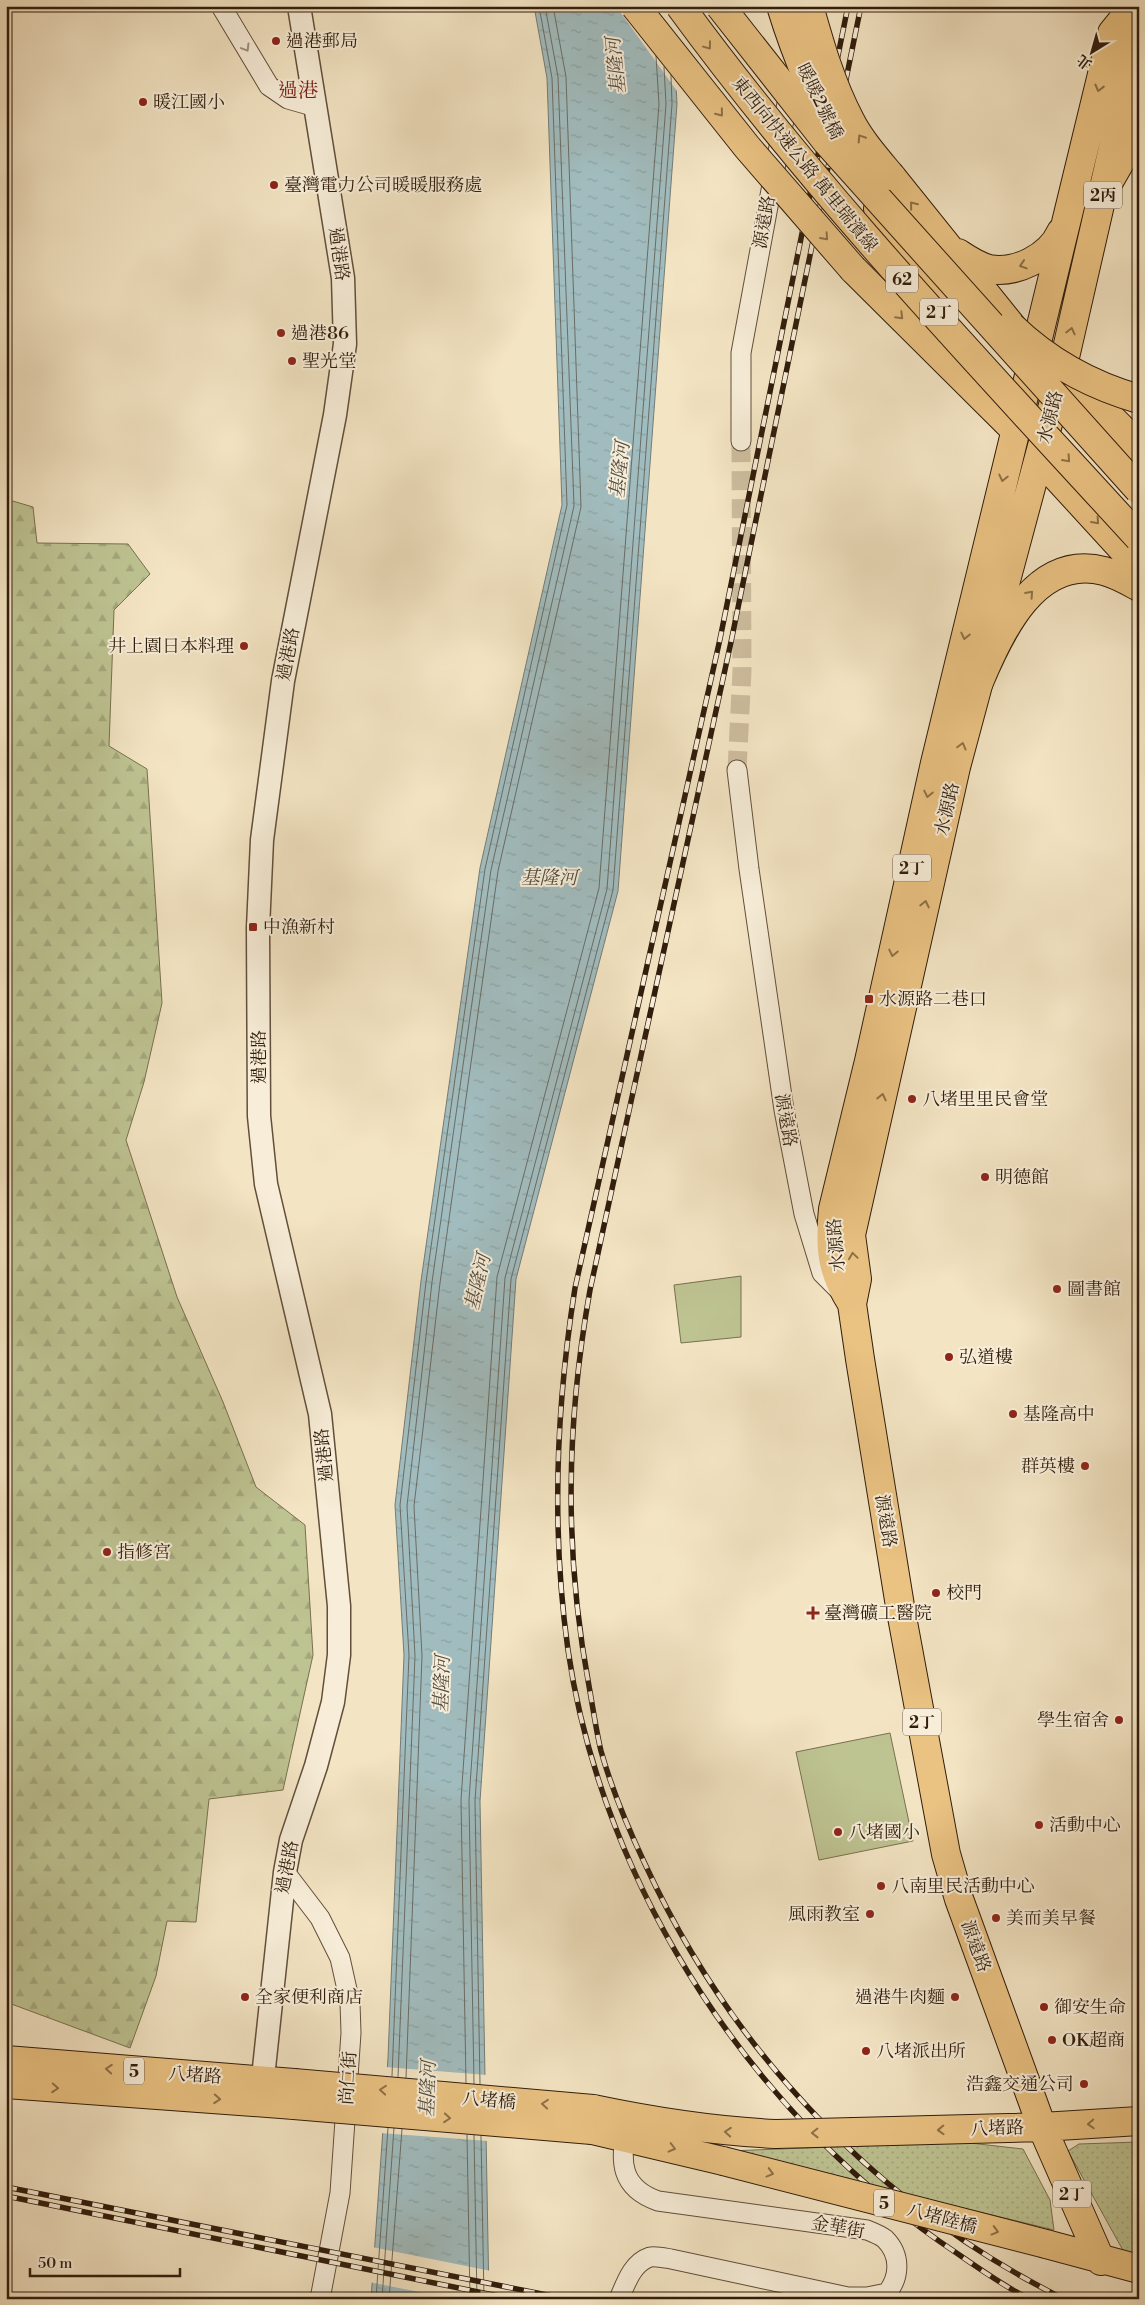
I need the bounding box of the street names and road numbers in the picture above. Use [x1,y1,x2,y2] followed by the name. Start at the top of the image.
[791,59,848,143] street label: 暖暖2號橋
[727,72,883,257] street label: 東西向快速公路 萬里瑞濱線
[1084,182,1122,208] road number: 2丙
[748,194,781,251] street label: 源遠路
[323,226,354,282] street label: 過港路
[886,266,918,292] road number: 62
[920,298,958,326] road number: 2丁
[1033,388,1068,446] street label: 水源路
[272,625,305,683] street label: 過港路
[930,780,965,838] street label: 水源路
[893,854,931,881] road number: 2丁
[248,1030,271,1084] street label: 過港路
[769,1092,802,1149] street label: 源遠路
[823,1217,850,1273] street label: 水源路
[310,1427,339,1483] street label: 過港路
[870,1493,901,1550] street label: 源遠路
[903,1708,941,1735] road number: 2丁
[271,1838,304,1896] street label: 過港路
[955,1917,996,1975] street label: 源遠路
[335,2050,362,2106] street label: 尚仁街
[124,2058,144,2084] road number: 5
[167,2062,223,2089] street label: 八堵路
[461,2087,517,2114] street label: 八堵橋
[970,2116,1024,2141] street label: 八堵路
[1053,2180,1091,2208] road number: 2丁
[874,2190,894,2216] road number: 5
[904,2198,980,2239] street label: 八堵陸橋
[809,2211,866,2244] street label: 金華街

